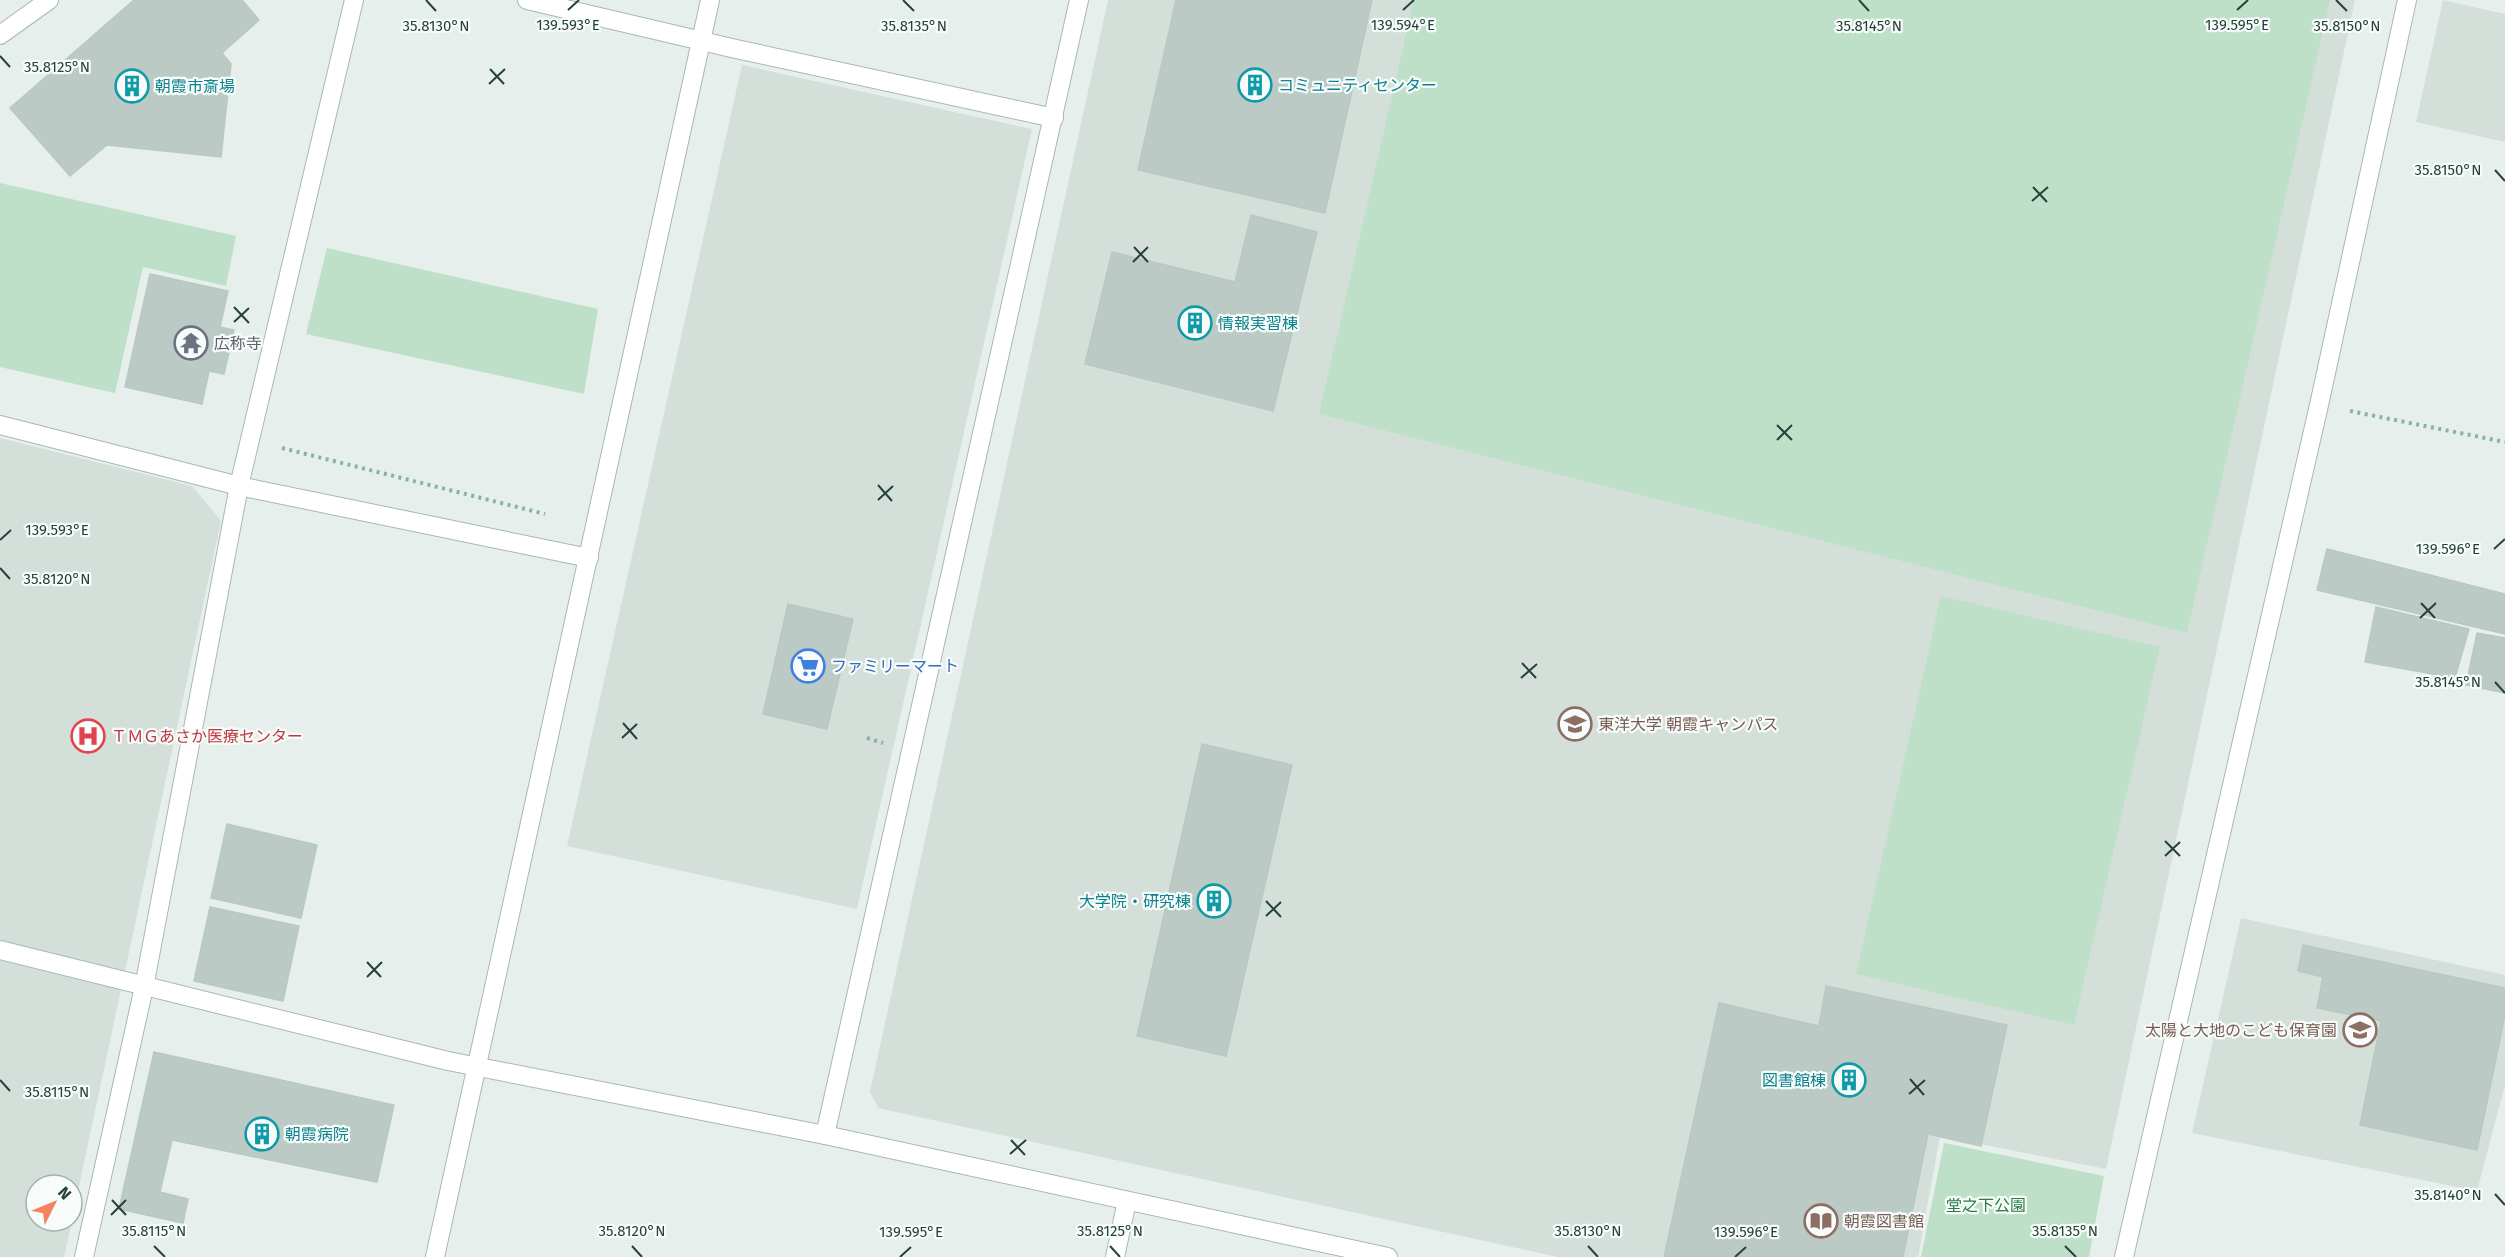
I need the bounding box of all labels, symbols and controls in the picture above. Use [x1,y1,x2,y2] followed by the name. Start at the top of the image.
[536,16,600,34] text: 139.593°E
[1371,16,1435,34] text: 139.594°E
[2205,16,2269,34] text: 139.595°E
[403,17,469,35] text: 35.8130°N
[881,17,947,35] text: 35.8135°N
[1836,17,1902,35] text: 35.8145°N
[2314,17,2380,35] text: 35.8150°N
[24,58,90,76] text: 35.8125°N
[1237,67,1273,103] building icon: コミュニティセンター
[114,68,150,104] building icon: 朝霞市斎場
[1278,76,1437,95] place label: コミュニティセンター
[155,77,235,96] place label: 朝霞市斎場
[2415,161,2481,179] text: 35.8150°N
[1177,305,1213,341] building icon: 情報実習棟
[1218,314,1298,333] place label: 情報実習棟
[173,325,209,361] temple icon: 広称寺
[214,334,262,353] place label: 広称寺
[25,521,89,539] text: 139.593°E
[2416,540,2480,558] text: 139.596°E
[24,570,90,588] text: 35.8120°N
[790,648,826,684] supermarket icon: ファミリーマート
[831,657,959,676] place label: ファミリーマート
[2415,673,2481,691] text: 35.8145°N
[1557,706,1593,742] school or university icon: 東洋大学 朝霞キャンパス
[1598,715,1778,734] place label: 東洋大学 朝霞キャンパス
[70,718,106,754] hospital icon: ＴＭＧあさか医療センター
[111,727,303,746] place label: ＴＭＧあさか医療センター
[1196,883,1232,919] building icon: 大学院・研究棟
[1079,892,1191,911] place label: 大学院・研究棟
[2342,1012,2378,1048] school or university icon: 太陽と大地のこども保育園
[2145,1021,2337,1040] place label: 太陽と大地のこども保育園
[1831,1062,1867,1098] building icon: 図書館棟
[1762,1071,1826,1090] place label: 図書館棟
[25,1083,89,1101] text: 35.8115°N
[244,1116,280,1152] building icon: 朝霞病院
[285,1125,349,1144] place label: 朝霞病院
[24,1173,84,1233] north arrow
[54,1183,75,1203] text: N
[2414,1186,2482,1204] text: 35.8140°N
[1946,1196,2026,1215] park label: 堂之下公園
[1803,1203,1839,1239] library icon: 朝霞図書館
[1844,1212,1924,1231] place label: 朝霞図書館
[122,1222,186,1240] text: 35.8115°N
[599,1222,665,1240] text: 35.8120°N
[1077,1222,1143,1240] text: 35.8125°N
[1555,1222,1621,1240] text: 35.8130°N
[2032,1222,2098,1240] text: 35.8135°N
[879,1223,943,1241] text: 139.595°E
[1714,1223,1778,1241] text: 139.596°E

